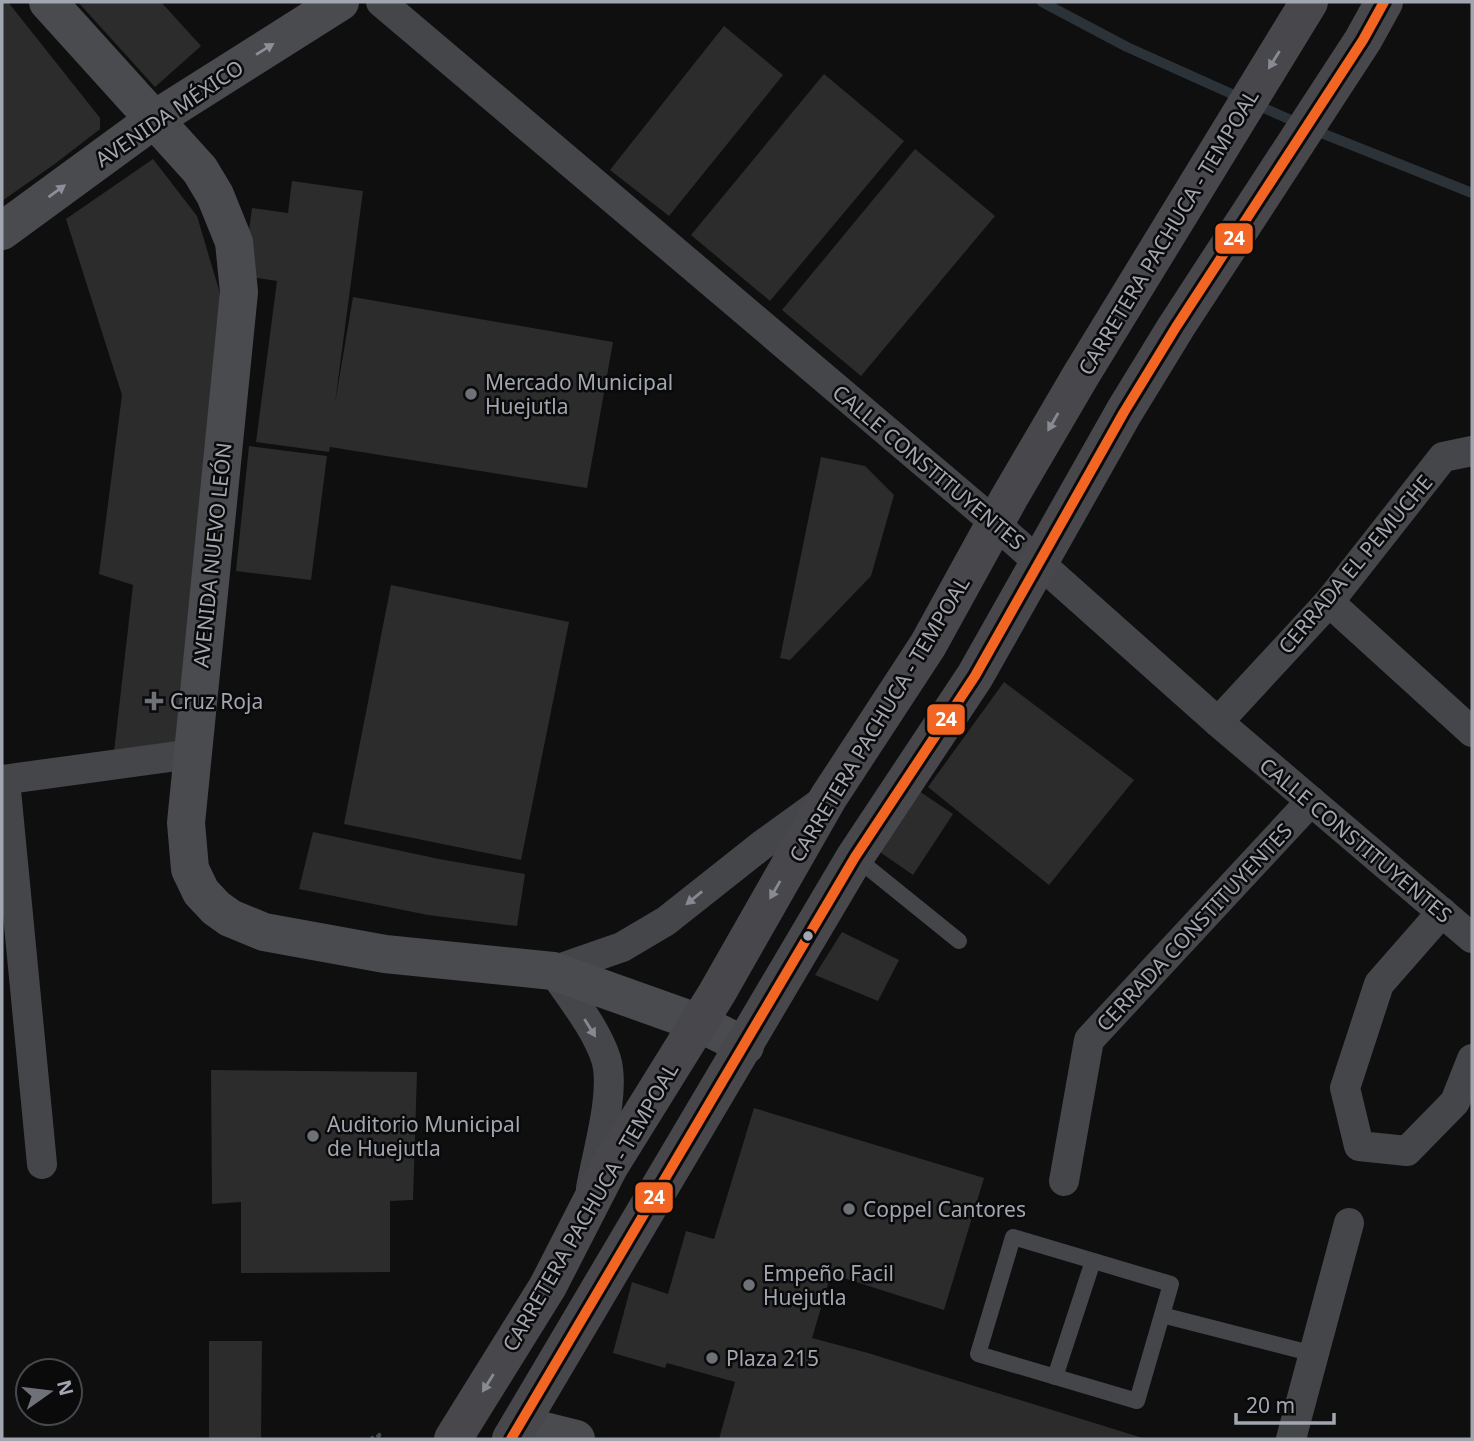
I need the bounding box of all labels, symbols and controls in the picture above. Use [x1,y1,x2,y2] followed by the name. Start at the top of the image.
[256,43,275,56] one-way arrow
[1267,50,1280,69] one-way arrow
[89,53,249,173] street label: AVENIDA MÉXICO
[1071,84,1265,380] street label: CARRETERA PACHUCA - TEMPOAL
[48,184,66,198] one-way arrow
[1214,222,1254,255] line badge: 24
[1223,225,1245,251] text: 24
[485,368,673,420] place label: Mercado Municipal Huejutla
[827,378,1031,556] street label: CALLE CONSTITUYENTES
[463,386,479,402] marker: Mercado Municipal Huejutla
[1047,412,1060,431] one-way arrow
[186,441,238,669] street label: AVENIDA NUEVO LEÓN
[1272,469,1438,659] street label: CERRADA EL PEMUCHE
[782,571,976,867] street label: CARRETERA PACHUCA - TEMPOAL
[170,687,263,715] place label: Cruz Roja
[144,691,164,711] marker: Cruz Roja
[926,703,966,736] line badge: 24
[935,706,957,732] text: 24
[1254,751,1458,929] street label: CALLE CONSTITUYENTES
[1090,817,1298,1037] street label: CERRADA CONSTITUYENTES
[769,881,781,900] one-way arrow
[686,890,704,905] one-way arrow
[801,929,815,943] unlabelled marker
[583,1018,596,1038] one-way arrow
[496,1058,684,1356] street label: CARRETERA PACHUCA - TEMPOAL
[327,1110,520,1162] place label: Auditorio Municipal de Huejutla
[305,1128,321,1144] marker: Auditorio Municipal de Huejutla
[634,1181,674,1214] line badge: 24
[643,1184,665,1210] text: 24
[863,1195,1026,1223] place label: Coppel Cantores
[841,1201,857,1217] marker: Coppel Cantores
[763,1259,894,1311] place label: Empeño Facil Huejutla
[741,1277,757,1293] marker: Empeño Facil Huejutla
[726,1344,819,1372] place label: Plaza 215
[704,1350,720,1366] marker: Plaza 215
[14,1357,84,1427] north arrow
[481,1373,494,1392] one-way arrow
[51,1377,80,1399] text: N
[1236,1382,1334,1426] scale bar
[1246,1391,1295,1419] text: 20 m

